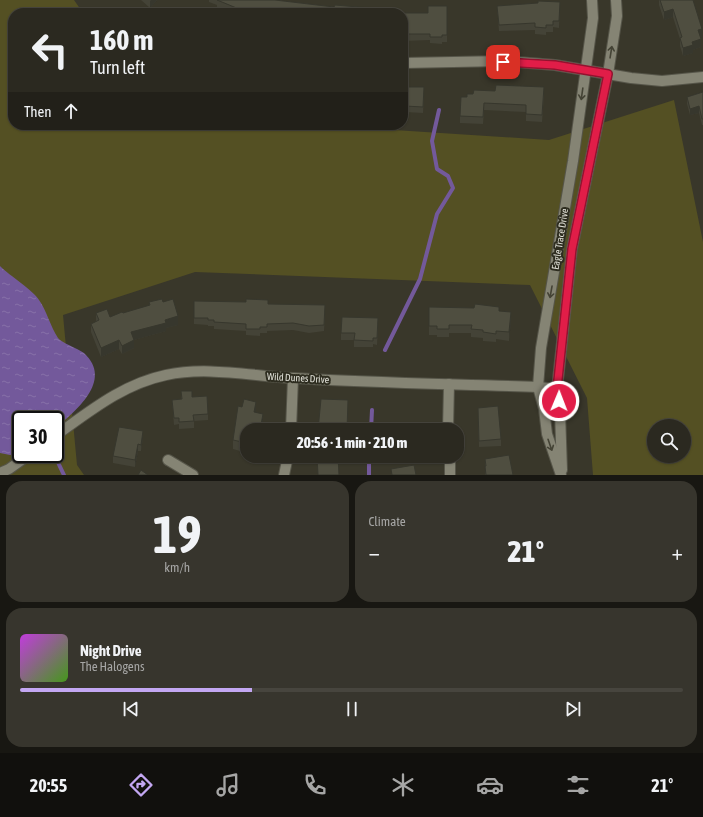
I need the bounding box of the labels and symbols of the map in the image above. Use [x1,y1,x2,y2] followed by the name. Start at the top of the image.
[486,45,520,79] pin
[608,46,616,59] one-way arrow
[578,87,586,100] one-way arrow
[550,207,570,270] street label: Eagle Trace Drive
[547,285,555,298] one-way arrow
[267,371,330,385] street label: Wild Dunes Drive
[538,380,580,422] position arrow
[12,411,64,463] speed limit sign: 30
[547,438,555,450] one-way arrow

